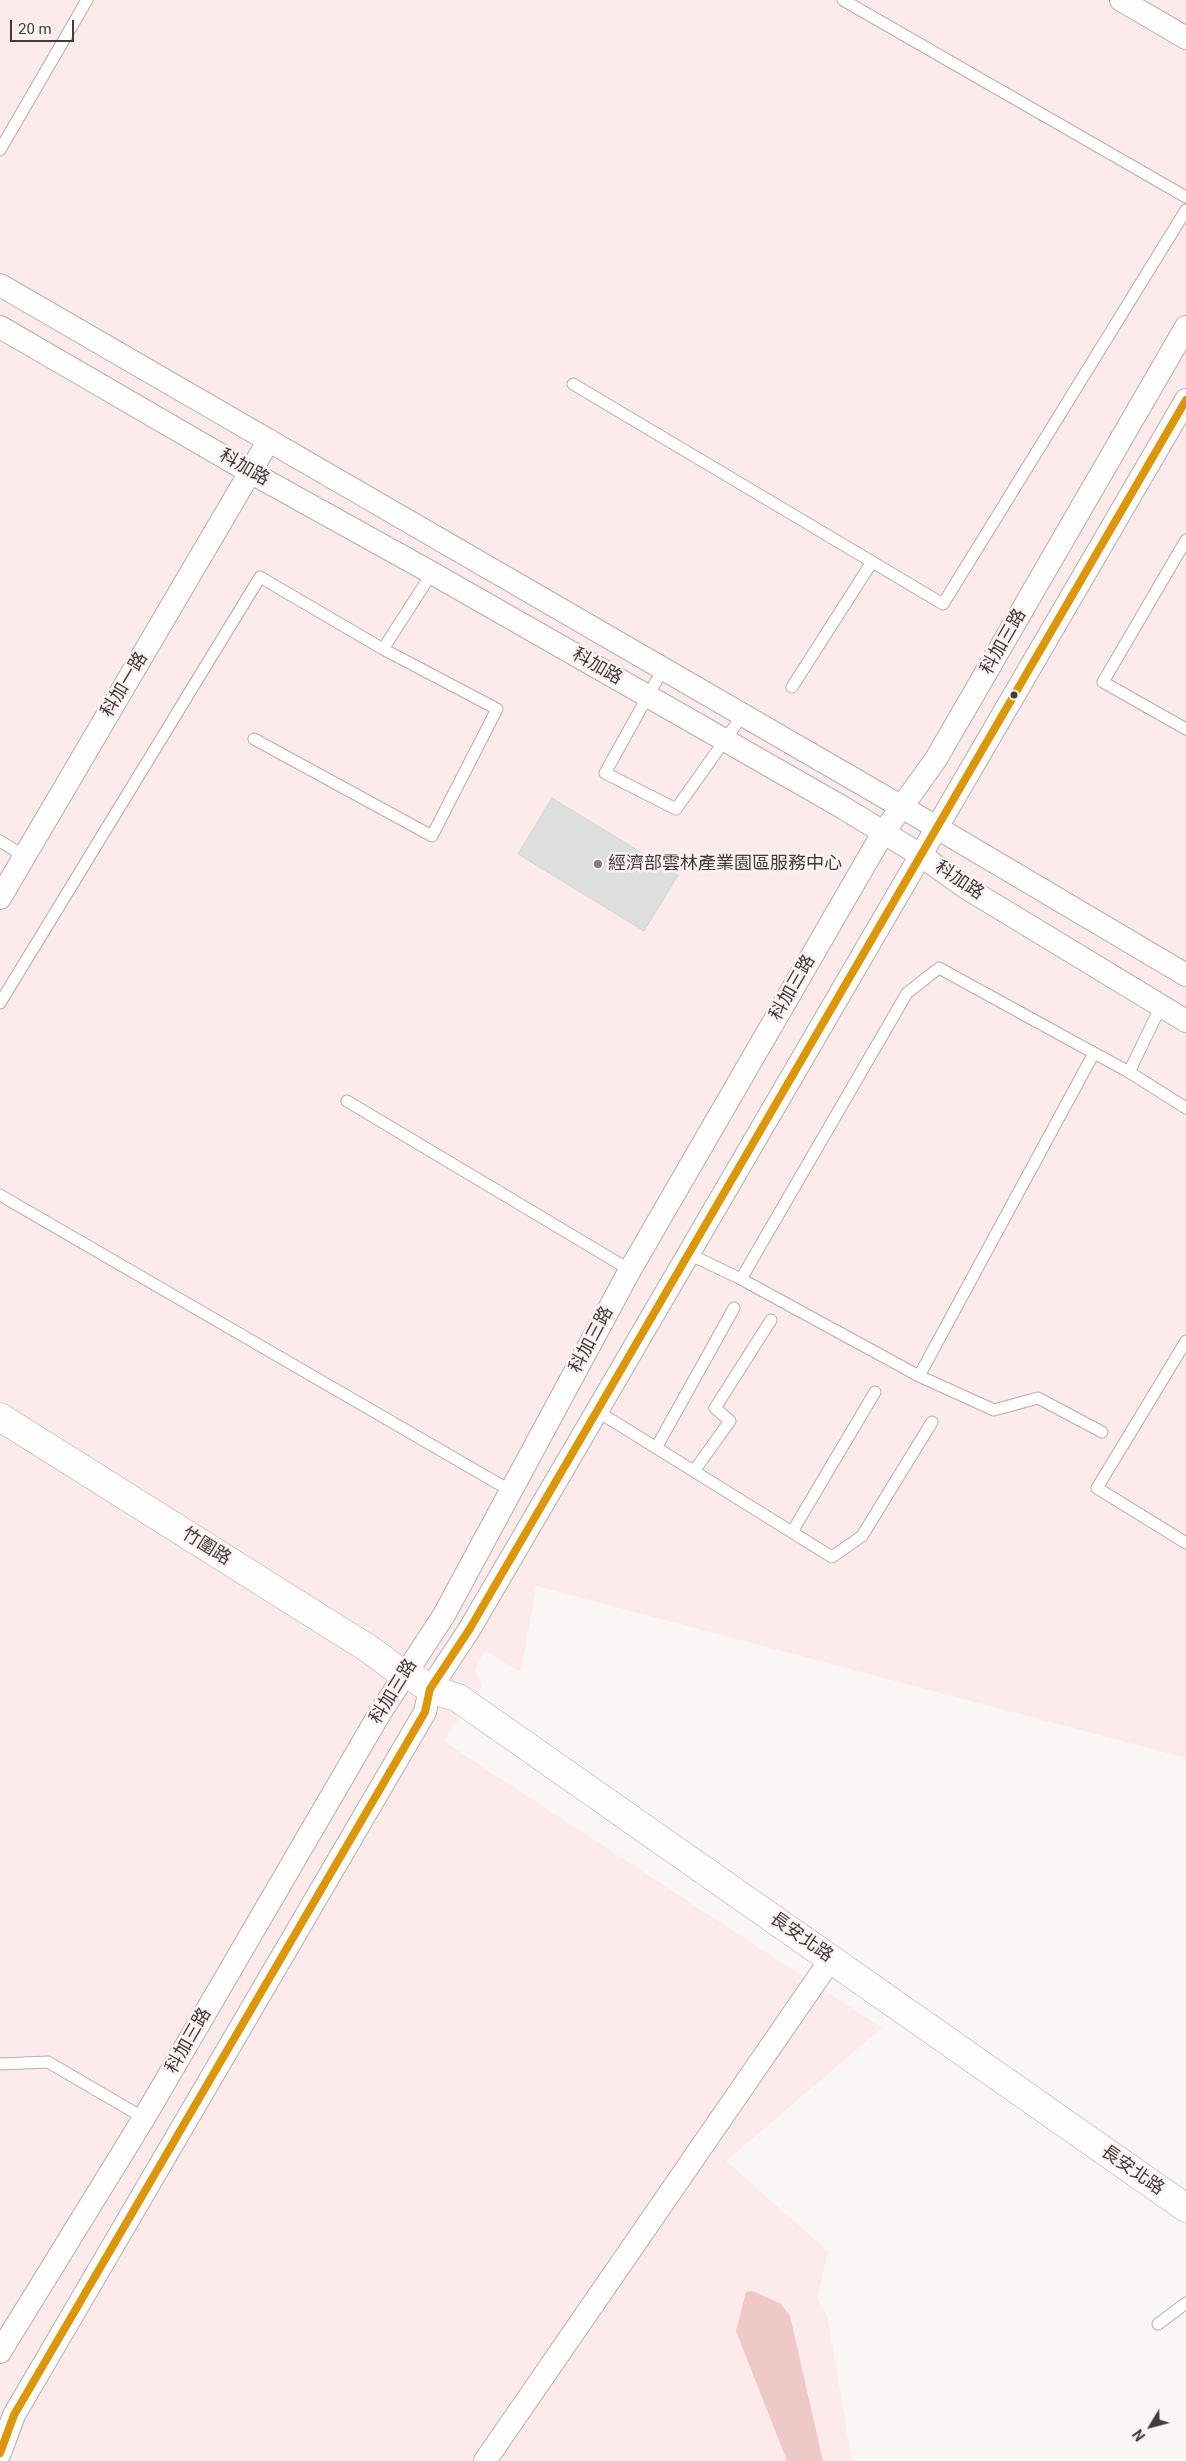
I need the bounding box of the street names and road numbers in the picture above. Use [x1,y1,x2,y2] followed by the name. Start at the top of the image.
[215,445,273,491] street label: 科加路
[977,605,1031,679] street label: 科加三路
[568,644,626,690] street label: 科加路
[97,649,153,721] street label: 科加一路
[931,857,987,905] street label: 科加路
[766,951,820,1025] street label: 科加三路
[566,1303,618,1377] street label: 科加三路
[177,1524,235,1570] street label: 竹圍路
[366,1656,422,1728] street label: 科加三路
[765,1909,837,1967] street label: 長安北路
[162,2004,216,2078] street label: 科加三路
[1096,2142,1168,2200] street label: 長安北路

